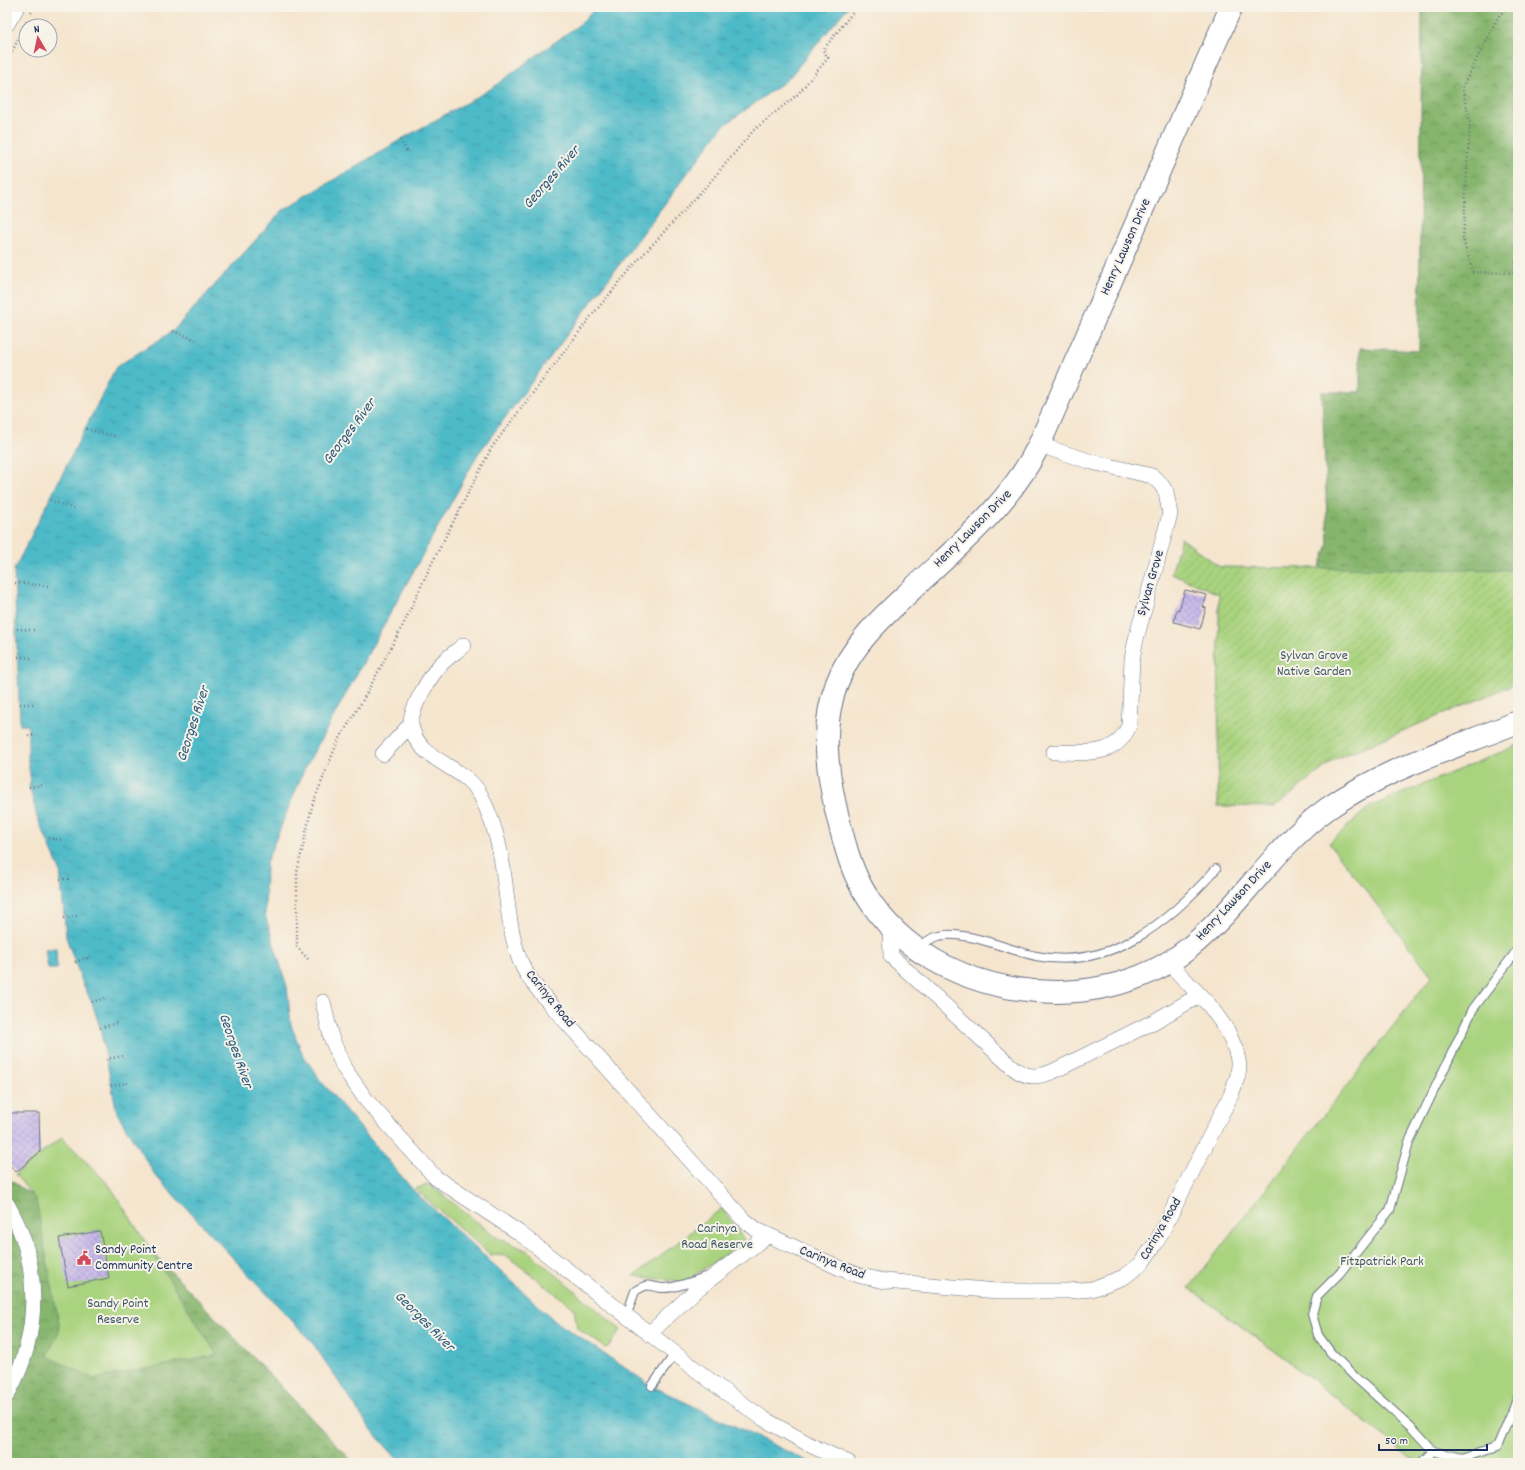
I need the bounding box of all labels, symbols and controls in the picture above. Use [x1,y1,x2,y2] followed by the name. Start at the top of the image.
[18,18,58,58] north arrow
[33,22,41,38] text: N
[518,140,587,215] water label: Georges River
[1096,195,1156,299] street label: Henry Lawson Drive
[318,393,383,470] water label: Georges River
[929,485,1017,573] street label: Henry Lawson Drive
[1132,548,1170,618] street label: Sylvan Grove
[1277,646,1351,682] park label: Sylvan Grove Native Garden
[172,682,217,764] water label: Georges River
[1191,856,1277,946] street label: Henry Lawson Drive
[520,966,580,1032] street label: Carinya Road
[212,1011,259,1093] water label: Georges River
[1135,1194,1187,1264] street label: Carinya Road
[681,1219,753,1255] park label: Carinya Road Reserve
[95,1240,193,1276] place label: Sandy Point Community Centre
[796,1241,868,1285] street label: Carinya Road
[76,1250,92,1266] public building icon: Sandy Point Community Centre
[1340,1252,1424,1272] park label: Fitzpatrick Park
[389,1287,460,1358] water label: Georges River
[87,1294,149,1330] park label: Sandy Point Reserve
[1379,1426,1487,1452] scale bar
[1385,1433,1408,1450] text: 50 m

